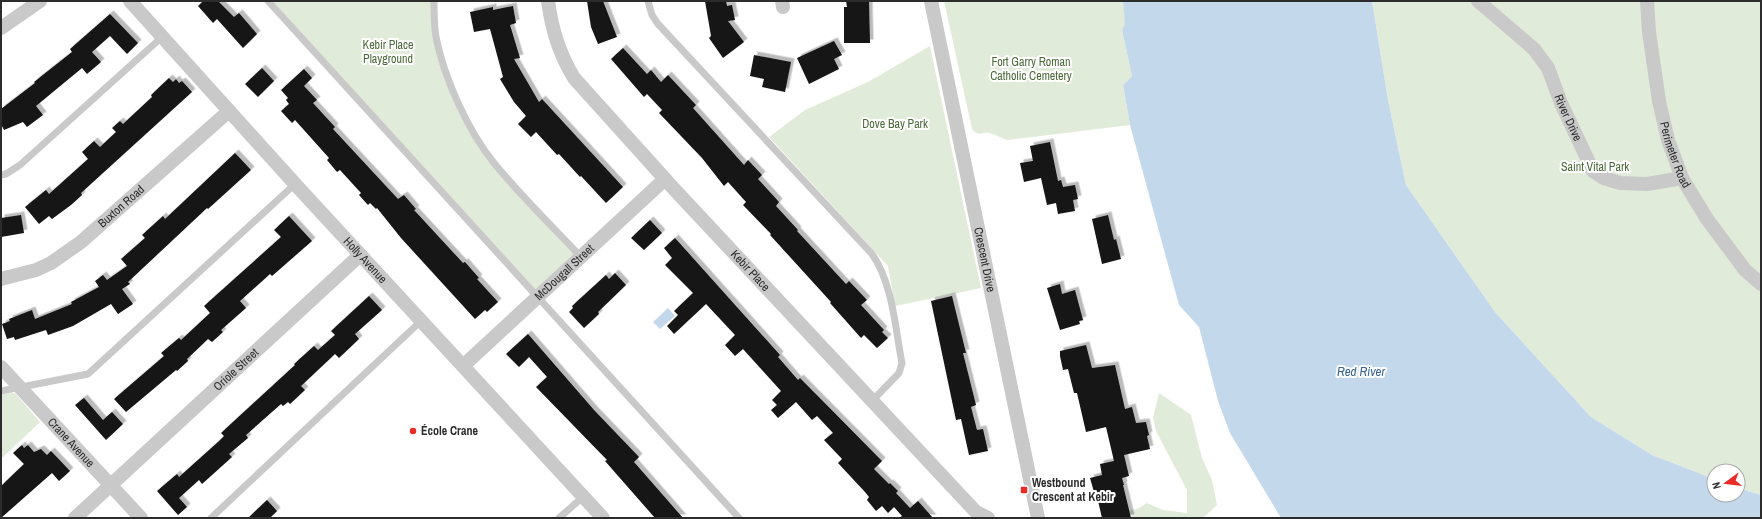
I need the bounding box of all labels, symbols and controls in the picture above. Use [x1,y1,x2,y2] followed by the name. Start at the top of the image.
[363,37,413,67] park label: Kebir Place Playground
[990,54,1072,84] park label: Fort Garry Roman Catholic Cemetery
[1551,92,1586,144] street label: River Drive
[862,116,928,132] park label: Dove Bay Park
[1656,120,1694,191] street label: Perimeter Road
[1561,159,1629,175] park label: Saint Vital Park
[95,182,148,231] street label: Buxton Road
[970,226,999,293] street label: Crescent Drive
[340,234,391,287] street label: Holly Avenue
[531,241,598,304] street label: McDougall Street
[727,247,774,295] street label: Kebir Place
[210,344,262,394] street label: Oriole Street
[1337,363,1385,380] water label: Red River
[44,414,98,471] street label: Crane Avenue
[421,423,478,439] place label: École Crane
[408,426,418,436] marker: École Crane
[1706,463,1746,503] north arrow
[1032,475,1114,505] place label: Westbound Crescent at Kebir
[1709,481,1724,491] text: N
[1019,485,1029,495] marker: Westbound Crescent at Kebir

